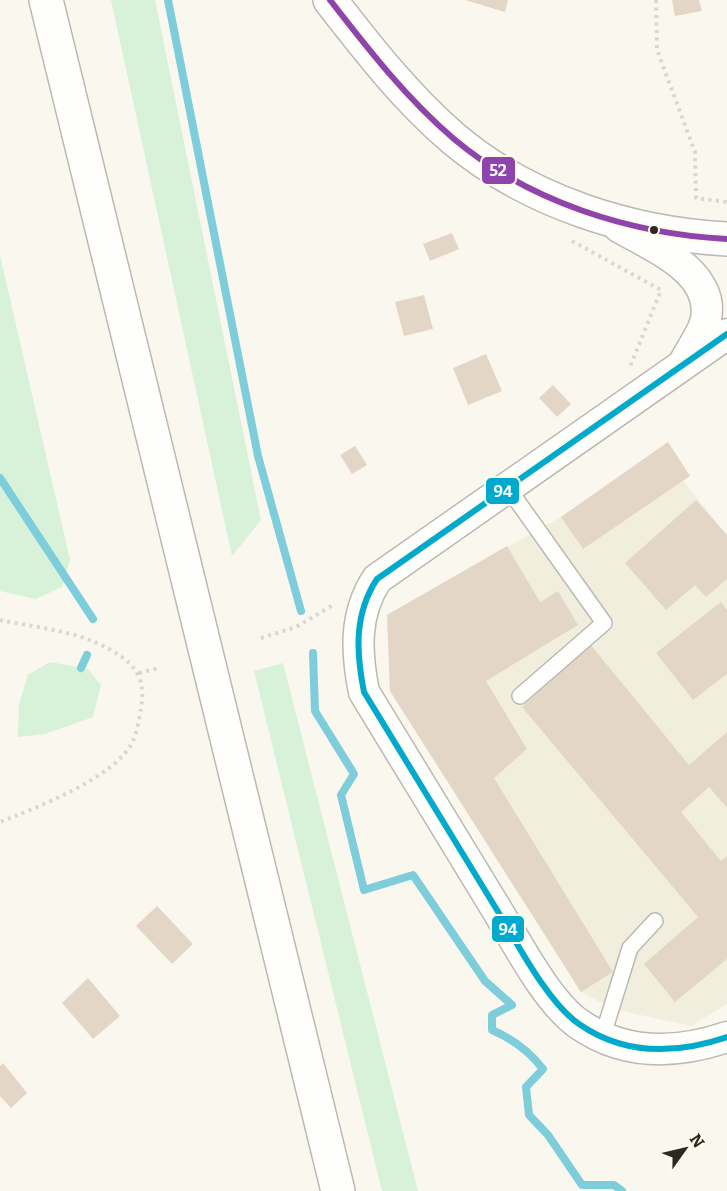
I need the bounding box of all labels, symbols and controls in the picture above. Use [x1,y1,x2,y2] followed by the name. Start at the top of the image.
[481,156,516,185] line badge: 52
[489,161,507,180] text: 52
[648,224,660,236] unlabelled marker
[485,477,520,505] line badge: 94
[493,482,513,501] text: 94
[491,915,525,943] line badge: 94
[498,920,518,939] text: 94
[655,1119,715,1179] north arrow
[686,1130,708,1151] text: N

